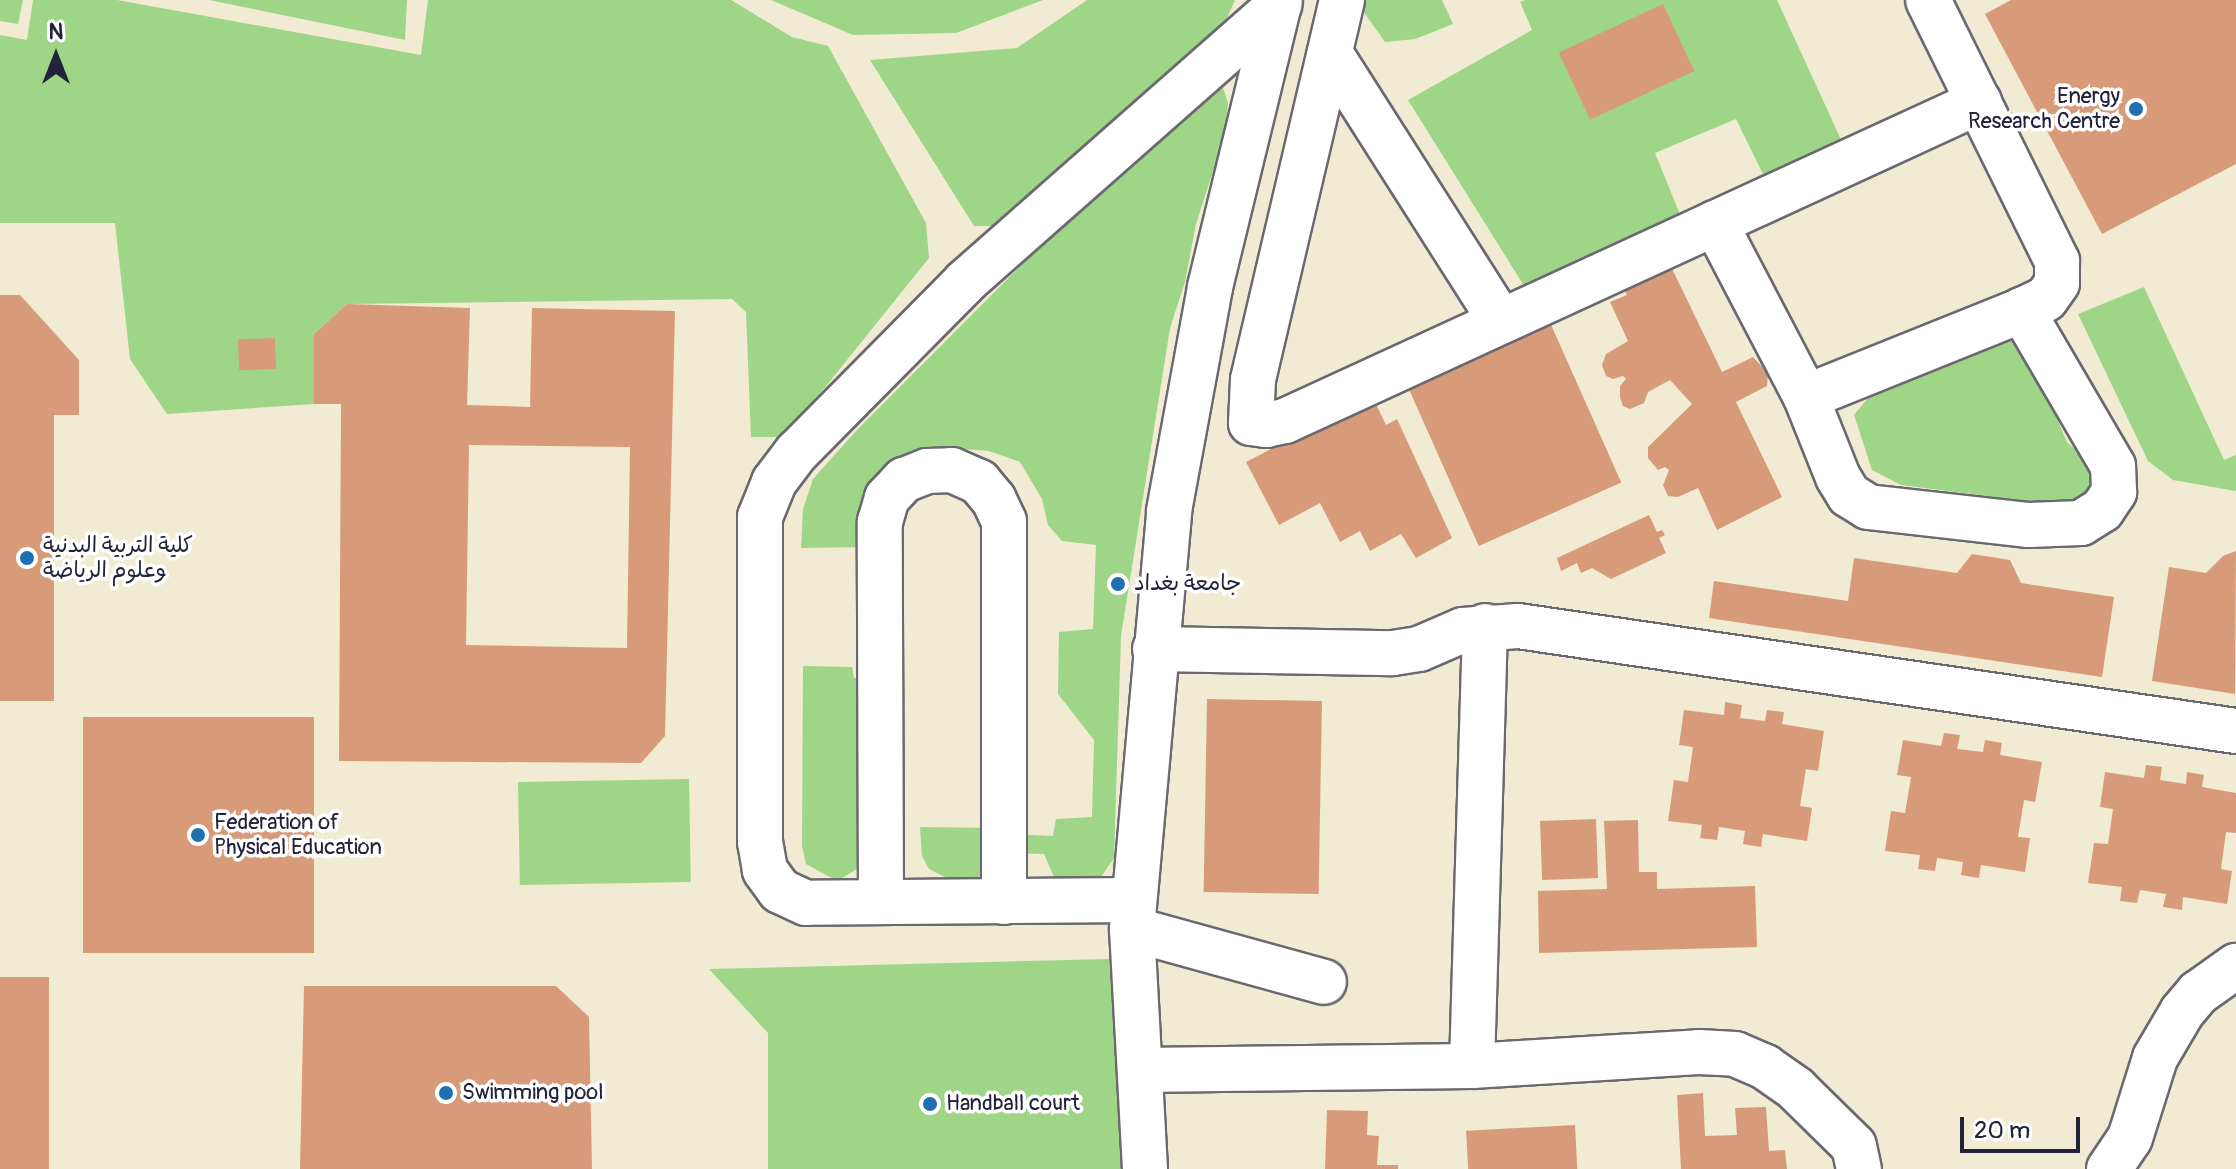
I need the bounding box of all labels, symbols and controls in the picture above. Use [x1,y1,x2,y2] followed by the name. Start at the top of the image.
[16,16,96,96] north arrow
[49,18,63,46] text: N
[1968,83,2120,134] place label: Energy Research Centre
[2127,100,2145,118] marker: Energy Research Centre
[43,532,193,584] place label: كلية التربية البدنية وعلوم الرياضة
[18,549,36,567] marker: كلية التربية البدنية وعلوم الرياضة
[1134,571,1241,597] place label: جامعة بغداد
[1109,575,1127,593] marker: جامعة بغداد
[214,809,382,860] place label: Federation of Physical Education
[189,826,207,844] marker: Federation of Physical Education
[462,1080,603,1106] place label: Swimming pool
[437,1084,455,1102] marker: Swimming pool
[946,1091,1080,1117] place label: Handball court
[921,1095,939,1113] marker: Handball court
[1964,1101,2084,1151] scale bar
[1974,1116,2030,1145] text: 20 m

